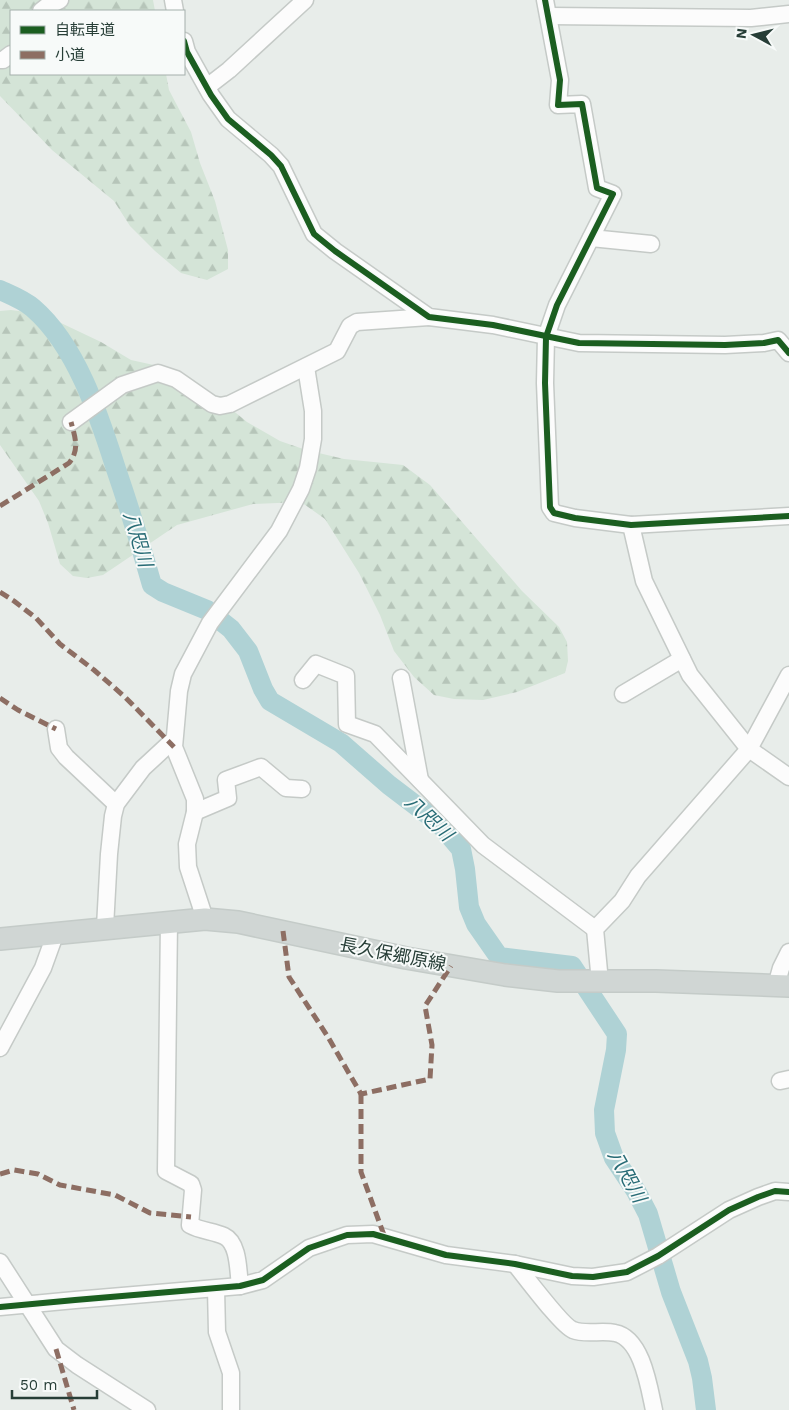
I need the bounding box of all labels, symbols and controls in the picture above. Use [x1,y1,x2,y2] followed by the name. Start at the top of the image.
[10,10,185,75] legend
[729,10,779,60] north arrow
[55,21,115,39] text: 自転車道
[733,27,750,40] text: N
[55,46,85,64] text: 小道
[119,508,158,572] water label: 八咫川
[400,790,459,847] water label: 八咫川
[338,933,448,975] street label: 長久保郷原線
[603,1145,652,1208] water label: 八咫川
[12,1368,98,1400] scale bar
[20,1376,57,1394] text: 50 m

